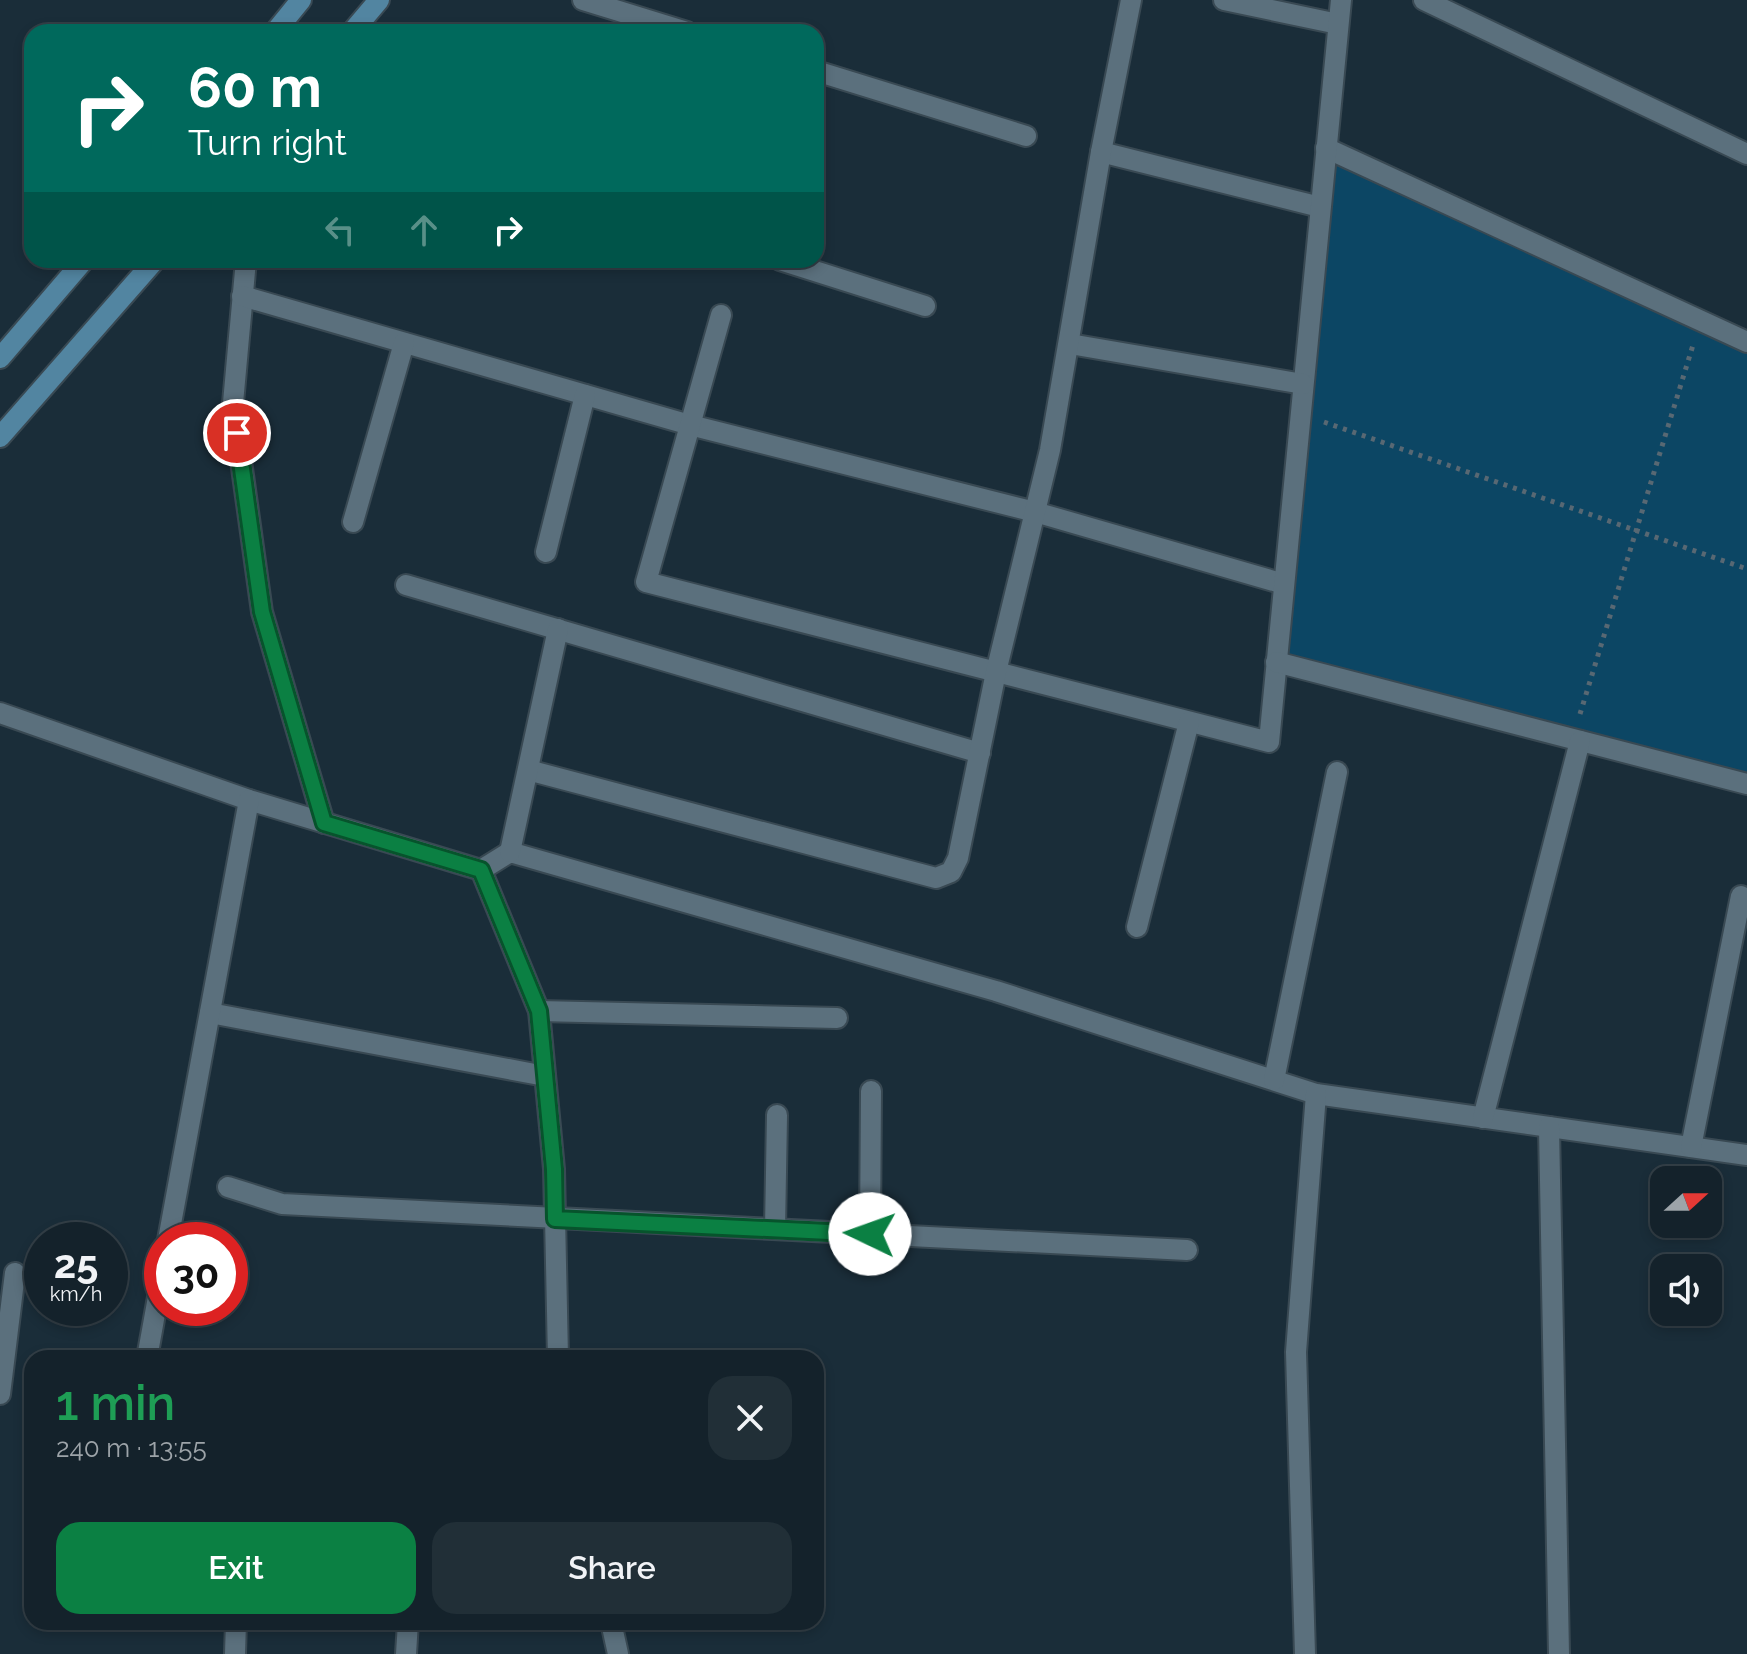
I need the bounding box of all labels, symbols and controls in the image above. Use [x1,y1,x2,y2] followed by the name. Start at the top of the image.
[188,54,322,120] text: 60 m
[56,56,160,160] icon: right
[188,121,347,163] text: Turn right
[318,208,362,252] icon: left
[402,208,446,252] icon: ahead
[486,208,530,252] icon: right
[203,399,271,467] pin
[215,411,259,455] icon: arrive
[1650,1166,1722,1238] north arrow
[1650,1166,1722,1326] map controls
[828,1192,912,1276] position arrow
[144,1222,248,1326] speed limit sign: 30
[54,1240,98,1287] text: 25
[1650,1254,1722,1326] button: sound
[50,1282,102,1306] text: km/h
[56,1375,175,1431] text: 1 min
[708,1376,792,1460] button: close
[56,1433,207,1463] text: 240 m · 13:55
[56,1522,416,1614] button: Exit
[432,1522,792,1614] button: Share

